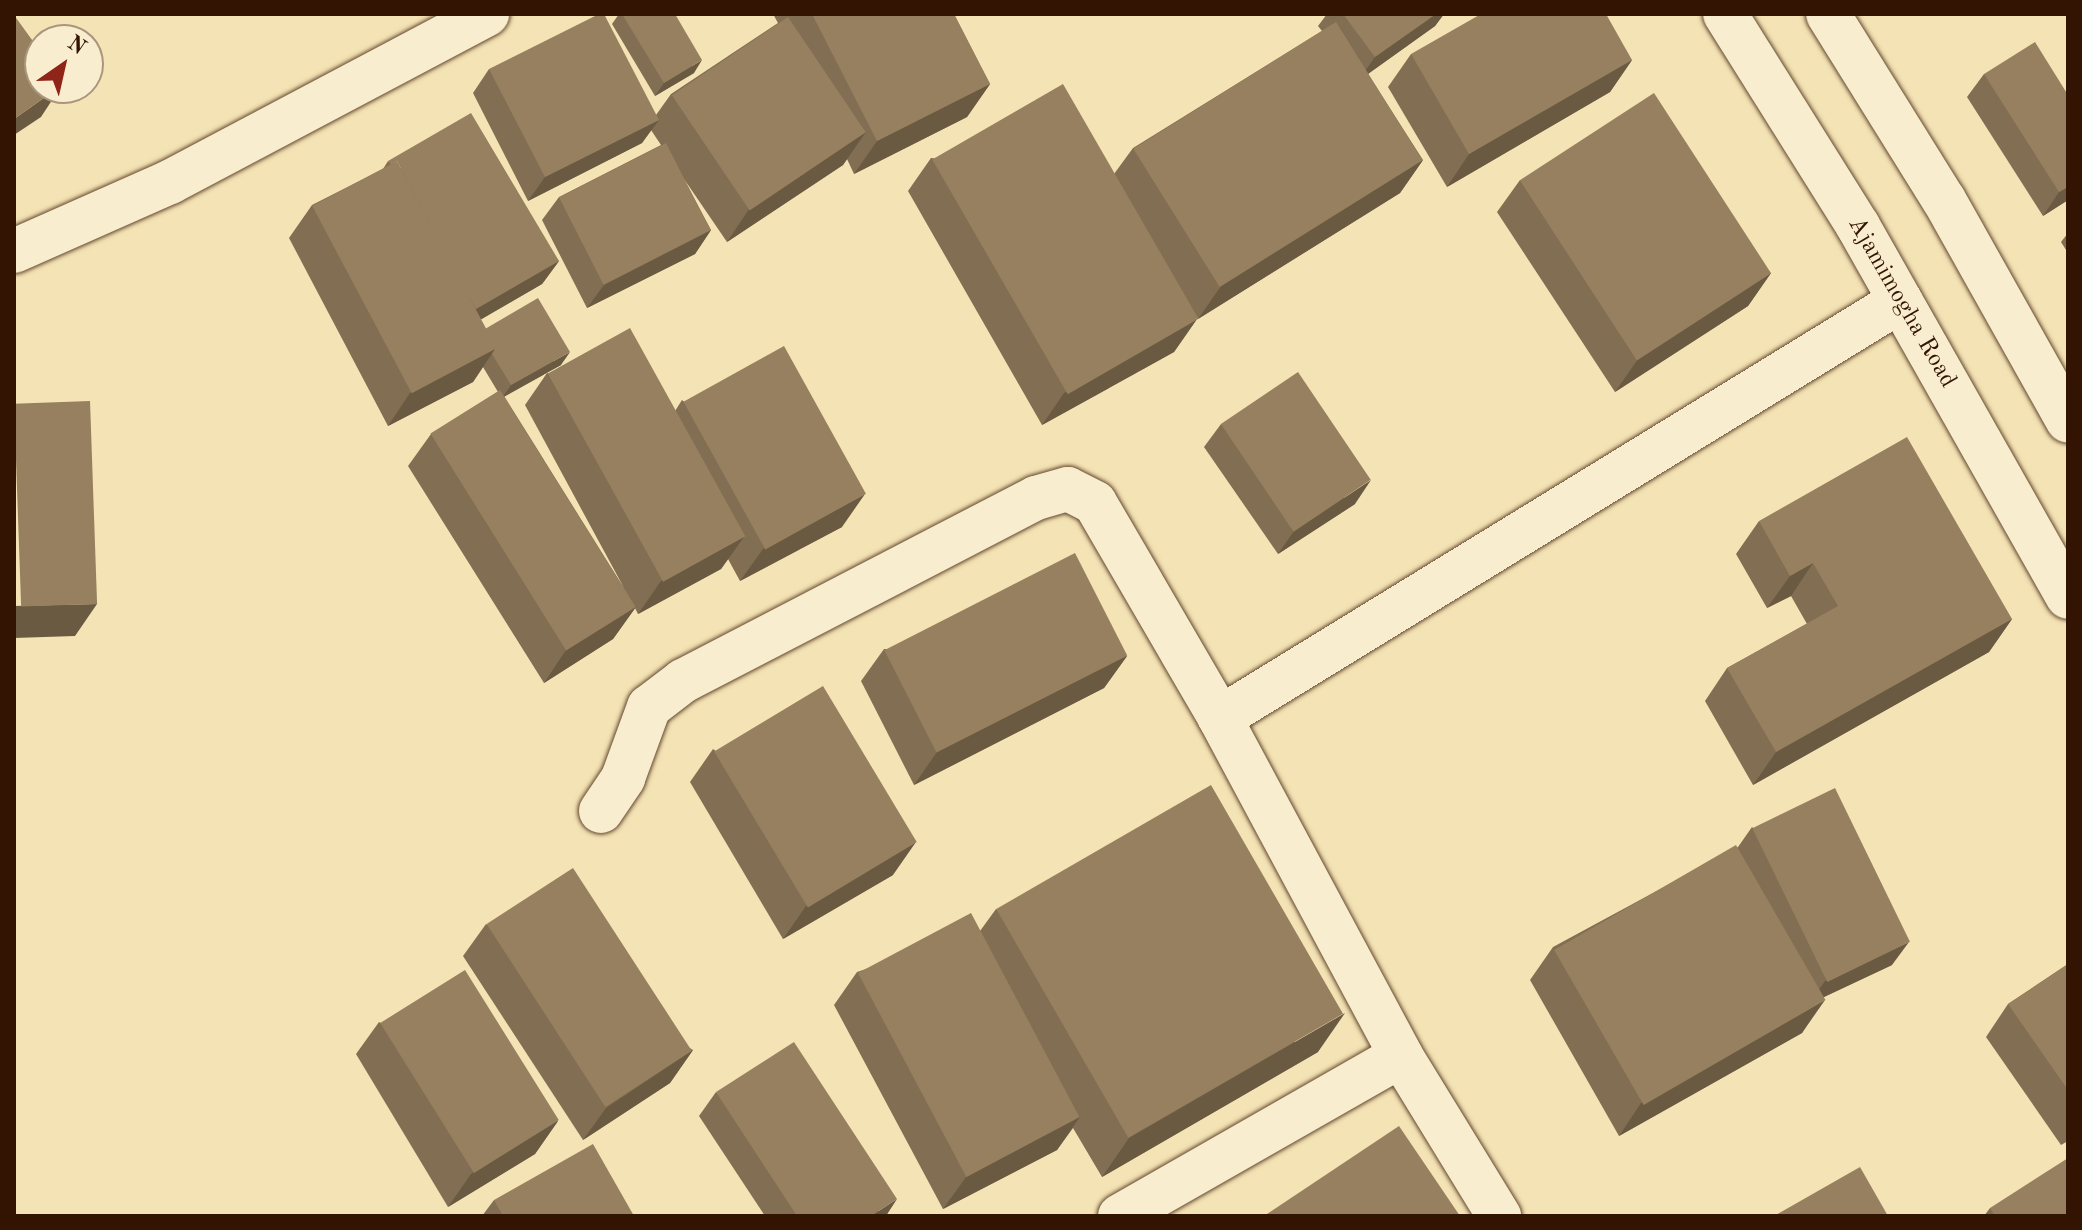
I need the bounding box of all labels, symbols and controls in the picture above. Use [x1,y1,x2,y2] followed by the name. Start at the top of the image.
[24,24,104,104] north arrow
[63,32,89,60] text: N
[1840,212,1962,394] street label: Ajamimogha Road

